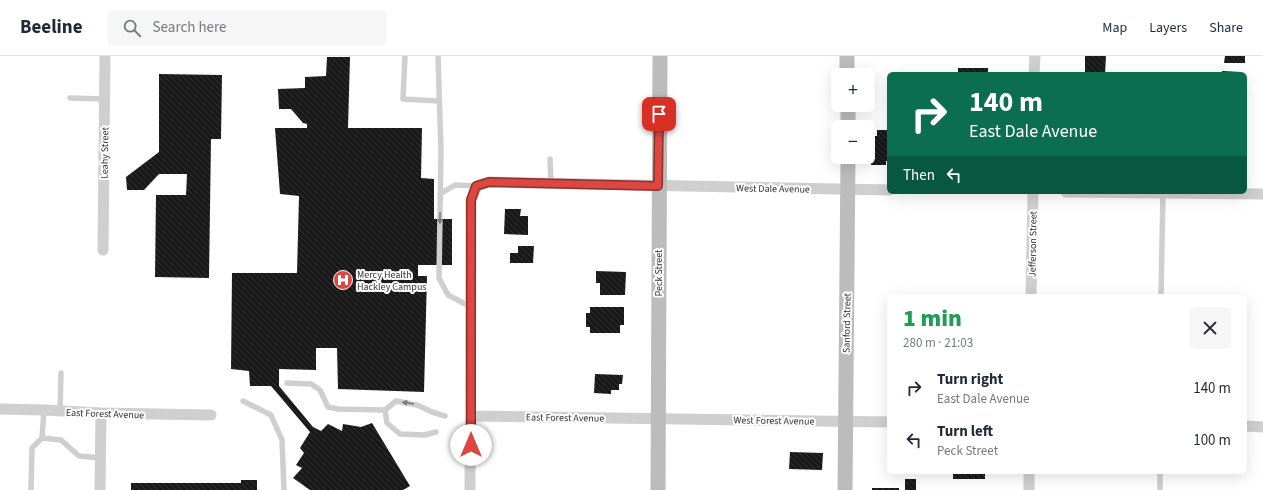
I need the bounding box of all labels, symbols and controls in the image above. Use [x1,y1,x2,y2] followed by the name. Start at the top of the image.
[107,10,387,46] search box
[20,14,83,41] text: Beeline
[121,17,143,39] icon: search
[153,17,227,38] text: Search here
[1102,18,1127,38] text: Map
[1149,18,1187,38] text: Layers
[1209,18,1243,38] text: Share
[831,68,875,164] map controls
[831,68,875,112] button: +
[969,82,1043,122] text: 140 m
[903,88,955,140] icon: right
[642,97,676,131] pin
[648,103,670,125] icon: arrive
[969,119,1097,144] text: East Dale Avenue
[831,120,875,164] button: −
[98,126,112,179] street label: Leahy Street
[943,164,965,186] icon: left
[903,165,935,186] text: Then
[736,181,810,197] street label: West Dale Avenue
[1025,210,1041,277] street label: Jefferson Street
[437,212,443,225] one-way arrow
[652,249,666,296] street label: Peck Street
[357,268,427,294] place label: Mercy Health Hackley Campus
[332,269,354,291] hospital icon: Mercy Health Hackley Campus
[839,292,855,353] street label: Sanford Street
[903,301,962,336] text: 1 min
[1189,307,1231,349] button: close
[903,334,973,352] text: 280 m · 21:03
[937,369,1003,390] text: Turn right
[903,377,925,399] icon: right
[1193,378,1231,399] text: 140 m
[937,390,1030,408] text: East Dale Avenue
[402,400,414,406] one-way arrow
[66,406,144,422] street label: East Forest Avenue
[526,410,604,426] street label: East Forest Avenue
[733,413,815,429] street label: West Forest Avenue
[937,421,993,442] text: Turn left
[450,424,492,466] position arrow
[903,429,925,451] icon: left
[1193,430,1231,451] text: 100 m
[937,442,998,460] text: Peck Street

